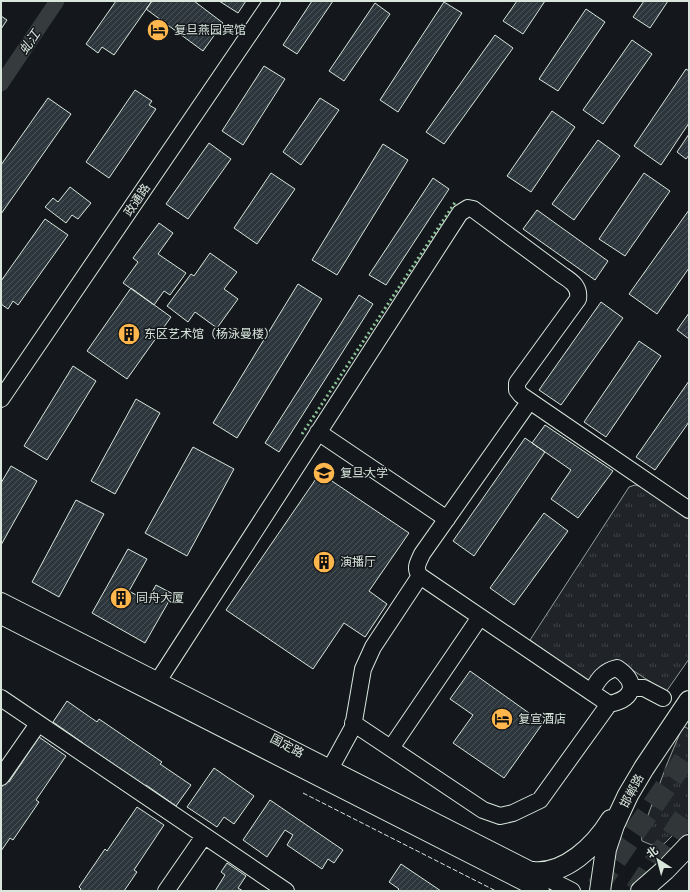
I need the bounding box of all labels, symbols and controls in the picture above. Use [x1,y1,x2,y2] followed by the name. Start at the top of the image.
[145,17,171,43] hotel icon: 复旦燕园宾馆
[174,22,246,36] place label: 复旦燕园宾馆
[15,25,44,57] water label: 虬江
[120,181,152,218] street label: 政通路
[116,321,142,347] building icon: 东区艺术馆（杨泳曼楼）
[144,326,276,340] place label: 东区艺术馆（杨泳曼楼）
[311,460,337,486] school or university icon: 复旦大学
[340,465,388,479] place label: 复旦大学
[311,549,337,575] building icon: 演播厅
[340,554,376,568] place label: 演播厅
[108,585,134,611] building icon: 同舟大厦
[136,590,184,604] place label: 同舟大厦
[489,706,515,732] hotel icon: 复宣酒店
[518,711,566,725] place label: 复宣酒店
[268,730,307,760] street label: 国定路
[616,771,646,810] street label: 邯郸路
[638,840,678,880] north arrow
[644,843,660,860] text: 北

